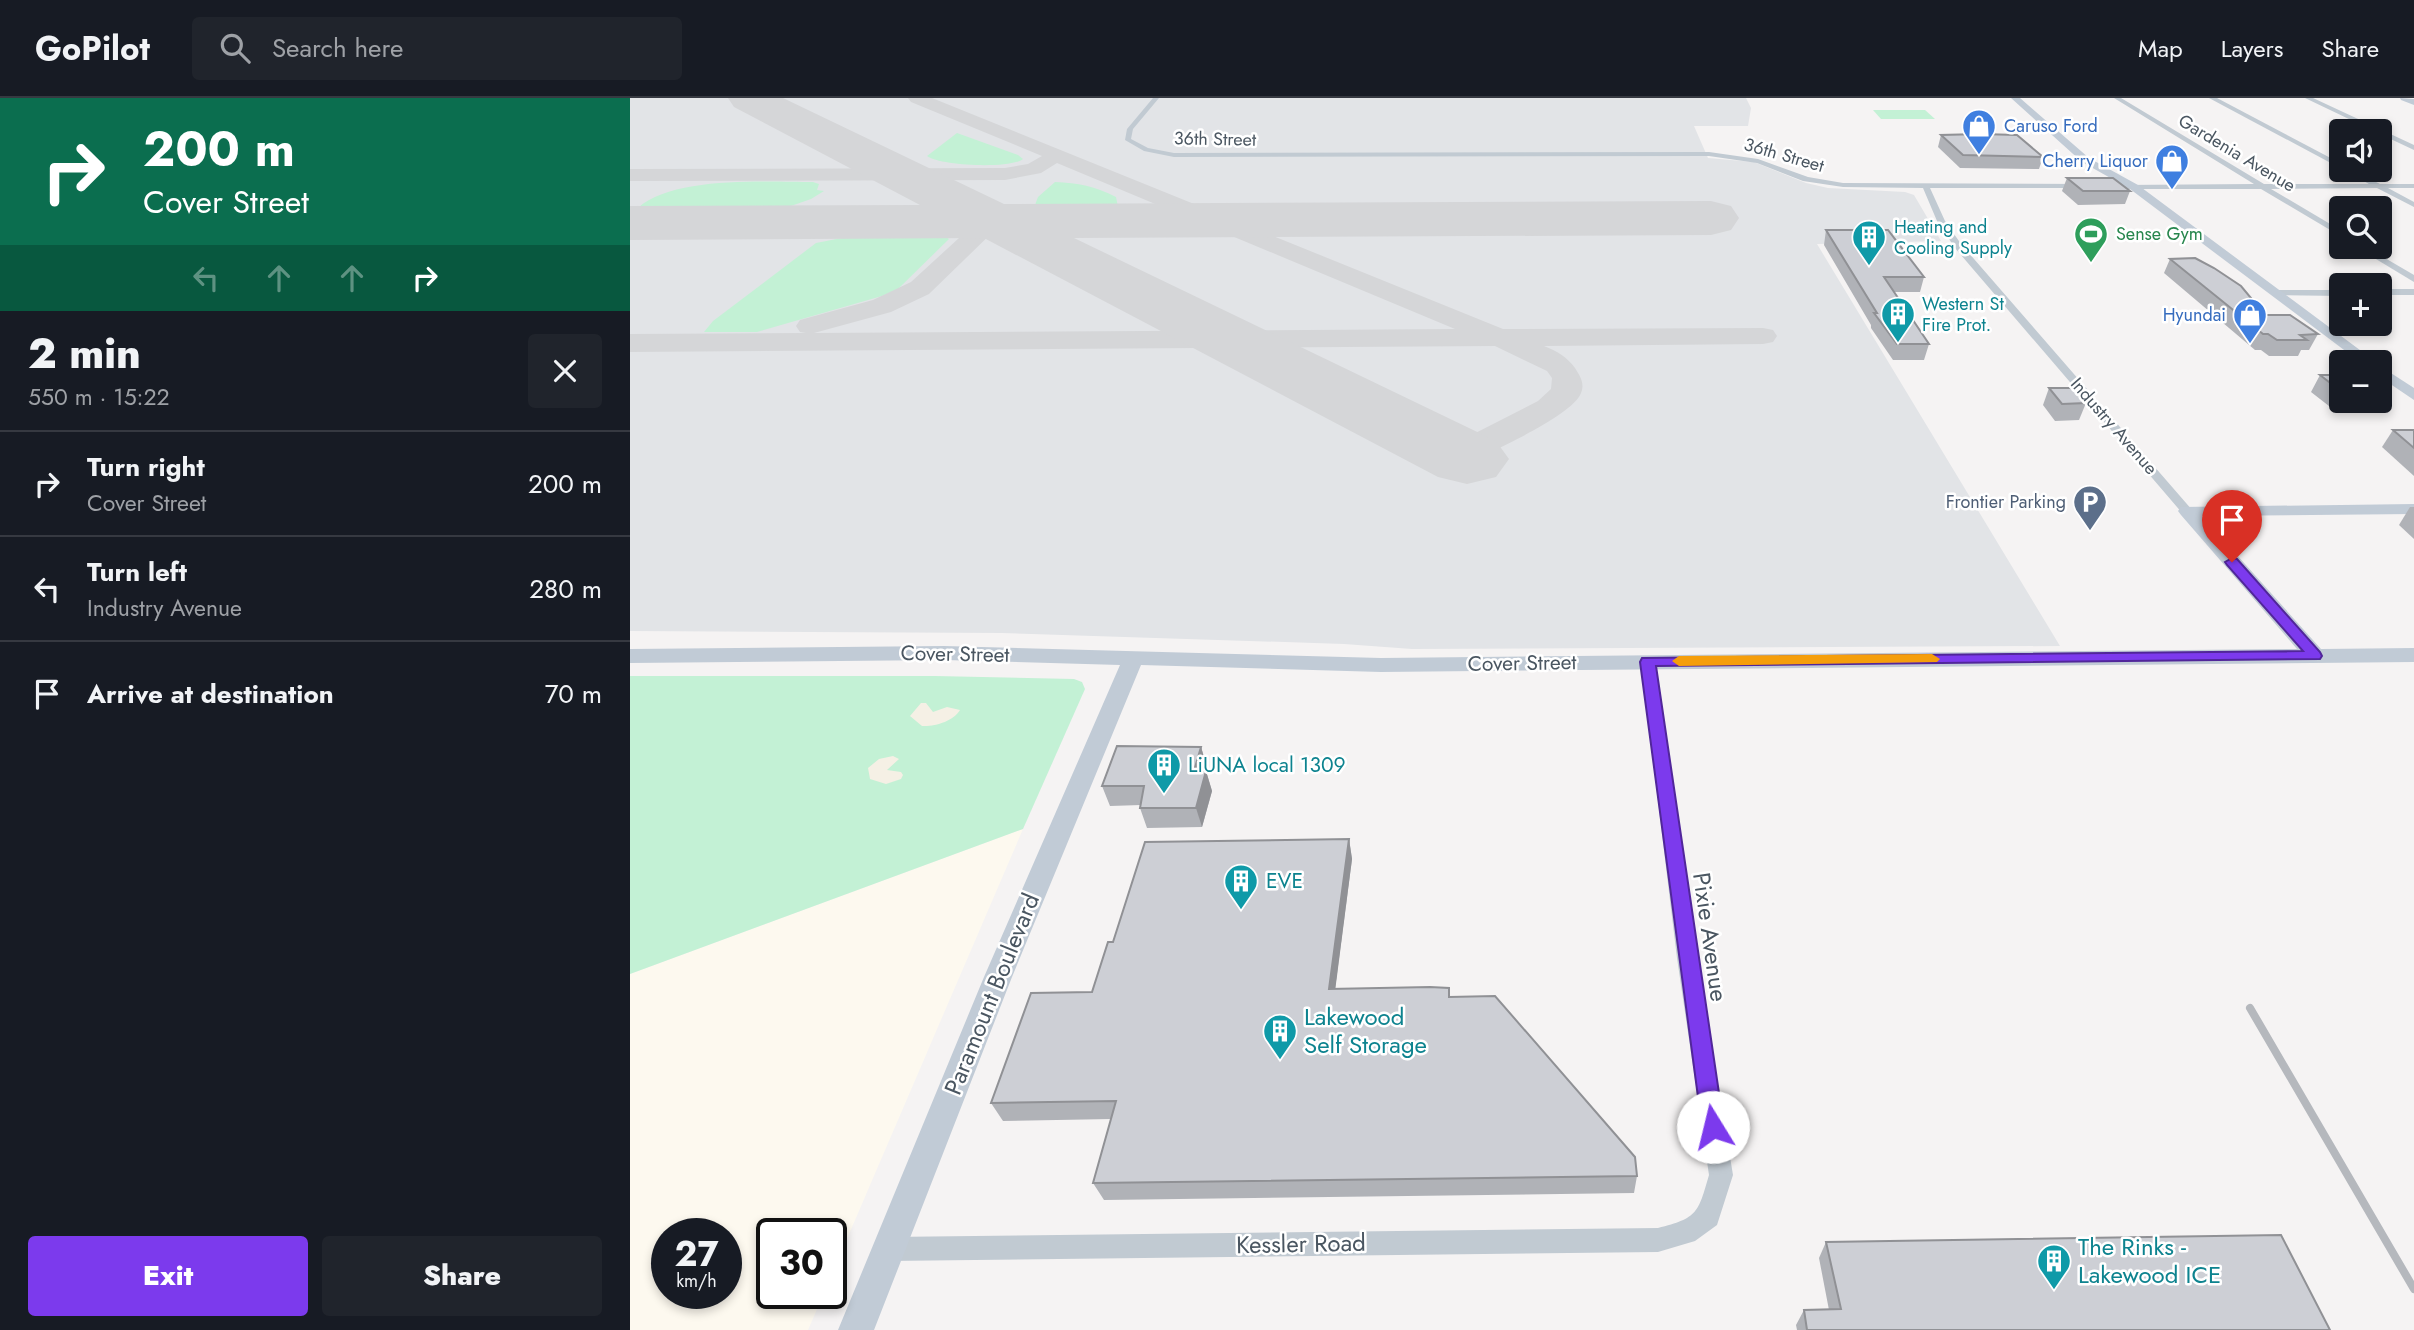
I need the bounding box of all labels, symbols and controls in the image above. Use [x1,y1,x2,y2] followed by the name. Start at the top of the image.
[192,17,682,80] search box
[35,25,150,72] text: GoPilot
[216,29,254,67] icon: search
[272,29,403,67] text: Search here
[2138,31,2183,66] text: Map
[2221,31,2283,66] text: Layers
[2321,31,2379,66] text: Share
[1960,107,1998,156] shop icon: Caruso Ford
[2173,108,2301,198] street label: Gardenia Avenue
[2004,113,2098,139] place label: Caruso Ford
[143,114,295,184] text: 200 m
[2329,119,2392,413] map controls
[2329,119,2392,182] button: sound
[1174,125,1257,153] street label: 36th Street
[28,126,119,217] icon: right
[1741,131,1828,179] street label: 36th Street
[2153,142,2191,191] shop icon: Cherry Liquor
[2042,148,2149,174] place label: Cherry Liquor
[143,179,309,225] text: Cover Street
[2329,196,2392,259] button: search
[1894,214,2012,261] place label: Heating and Cooling Supply
[2072,215,2110,264] sports icon: Sense Gym
[1850,218,1888,267] building icon: Heating and Cooling Supply
[2116,221,2203,247] place label: Sense Gym
[187,259,225,297] icon: left
[260,259,298,297] icon: ahead
[333,259,371,297] icon: ahead
[406,259,444,297] icon: right
[2329,273,2392,336] button: +
[1922,291,2004,338] place label: Western St Fire Prot.
[1879,295,1917,344] building icon: Western St Fire Prot.
[2231,296,2269,345] shop icon: Hyundai
[2163,302,2226,328] place label: Hyundai
[28,323,141,384] text: 2 min
[528,334,602,408] button: close
[2329,350,2392,413] button: −
[2064,372,2164,480] street label: Industry Avenue
[28,380,170,414] text: 550 m · 15:22
[87,448,205,486] text: Turn right
[28,465,66,503] icon: right
[528,465,602,503] text: 200 m
[2071,483,2109,532] parking icon: Frontier Parking
[87,486,206,520] text: Cover Street
[1946,489,2066,515] place label: Frontier Parking
[2202,490,2262,562] pin
[2213,501,2251,539] icon: arrive
[87,553,187,591] text: Turn left
[28,570,66,608] icon: left
[529,570,602,608] text: 280 m
[87,591,242,625] text: Industry Avenue
[900,638,1010,670] street label: Cover Street
[1467,647,1577,679] street label: Cover Street
[28,675,66,713] icon: arrive
[87,675,334,713] text: Arrive at destination
[545,675,602,713] text: 70 m
[1145,746,1183,795] building icon: LiUNA local 1309
[1188,750,1346,780] place label: LiUNA local 1309
[1222,862,1260,911] building icon: EVE
[1266,866,1303,896] place label: EVE
[1684,870,1737,1004] street label: Pixie Avenue
[935,888,1048,1100] street label: Paramount Boulevard
[1304,999,1427,1062] place label: Lakewood Self Storage
[1261,1012,1299,1061] building icon: Lakewood Self Storage
[1676,1090,1750,1164] position arrow
[756,1218,847,1309] speed limit sign: 30
[1236,1225,1366,1262] street label: Kessler Road
[674,1229,719,1279] text: 27
[2078,1229,2221,1292] place label: The Rinks - Lakewood ICE
[28,1236,308,1316] button: Exit
[322,1236,602,1316] button: Share
[2035,1242,2073,1291] building icon: The Rinks - Lakewood ICE
[676,1268,717,1294] text: km/h

